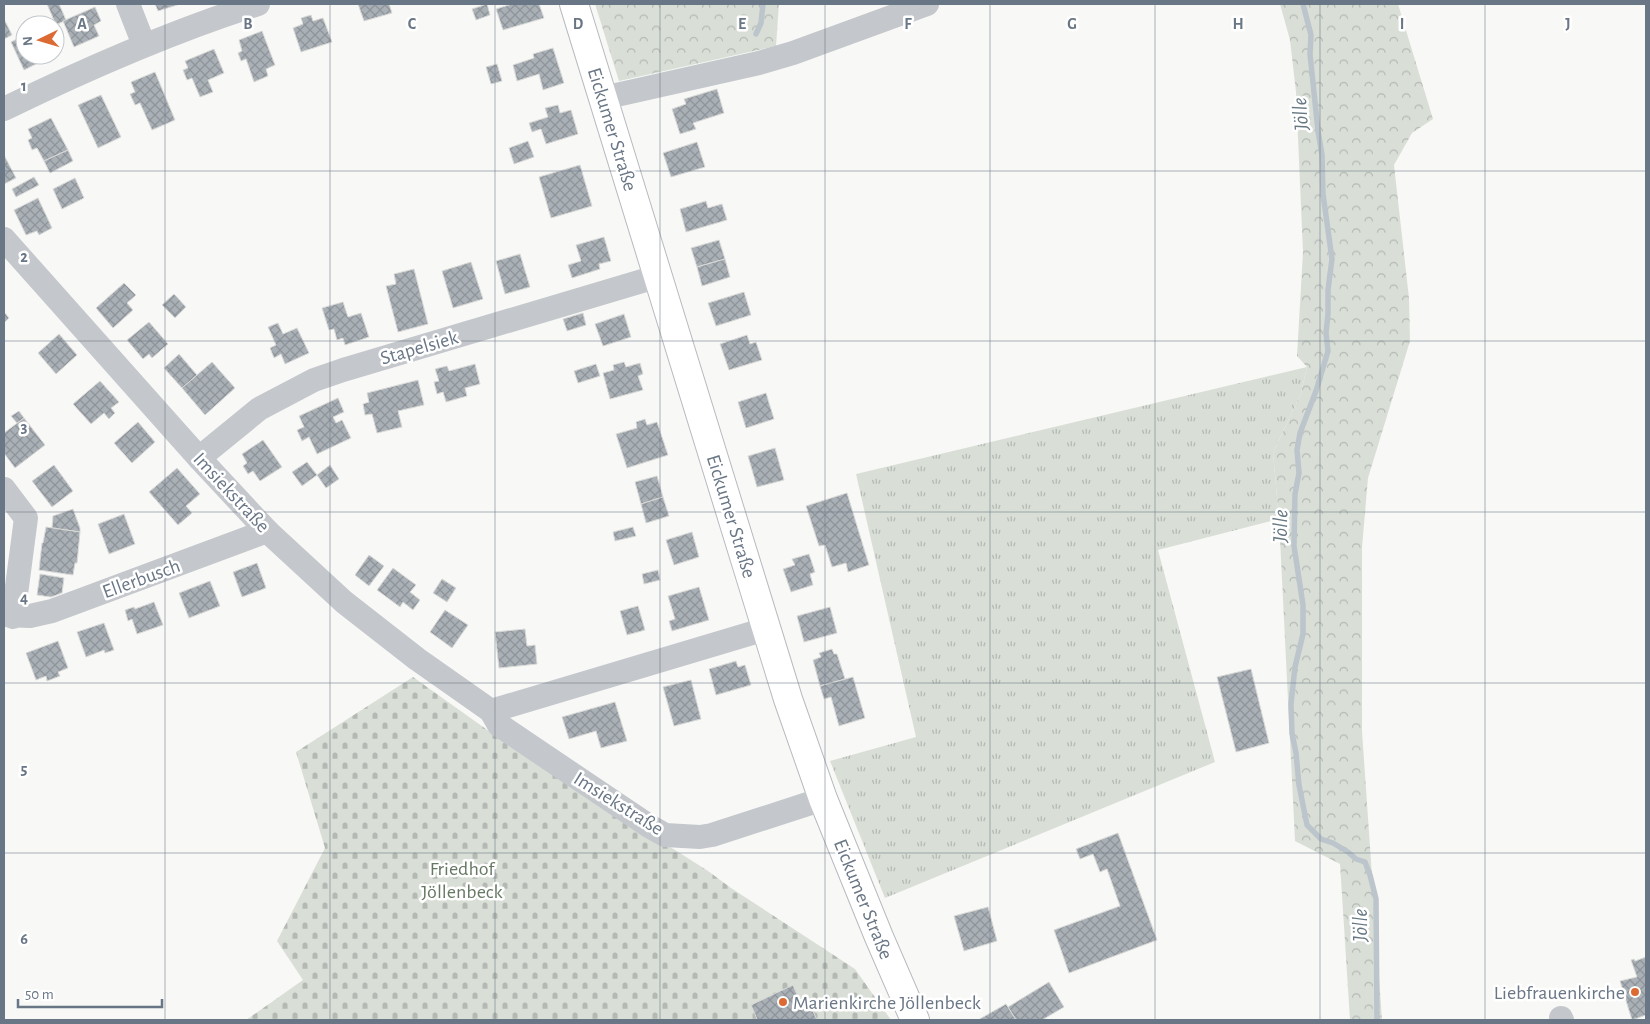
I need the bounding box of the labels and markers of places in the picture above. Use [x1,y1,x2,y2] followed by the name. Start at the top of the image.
[1494,983,1625,1003] place label: Liebfrauenkirche
[1629,986,1641,998] marker: Liebfrauenkirche
[793,993,981,1013] place label: Marienkirche Jöllenbeck
[777,996,789,1008] marker: Marienkirche Jöllenbeck

